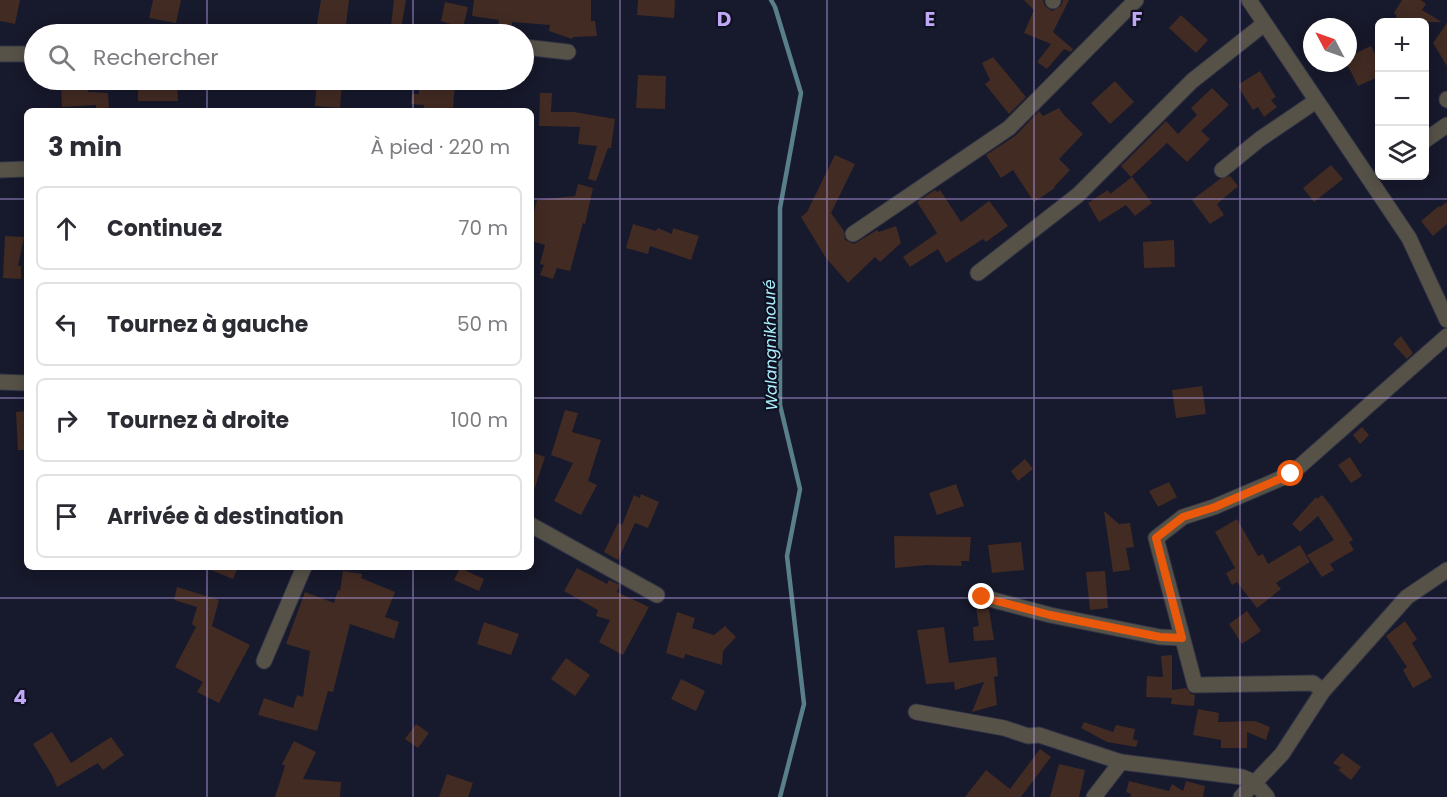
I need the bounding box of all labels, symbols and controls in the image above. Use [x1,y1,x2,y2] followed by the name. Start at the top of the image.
[717,5,731,33] text: D
[925,5,935,33] text: E
[1132,5,1143,33] text: F
[1303,18,1357,72] north arrow
[1375,18,1429,180] map controls
[1375,18,1429,72] button: +
[24,24,534,90] search box
[45,41,78,74] icon: search
[93,42,219,73] text: Rechercher
[1375,72,1429,126] button: −
[1375,126,1429,180] button: layers
[48,129,122,165] text: 3 min
[370,133,510,161] text: À pied · 220 m
[50,212,83,245] icon: ahead
[107,213,222,244] text: Continuez
[459,214,508,242] text: 70 m
[758,279,783,411] water label: Walangnikhouré
[50,308,83,341] icon: left
[107,309,308,340] text: Tournez à gauche
[457,310,508,338] text: 50 m
[50,404,83,437] icon: right
[107,405,289,436] text: Tournez à droite
[451,406,508,434] text: 100 m
[1277,460,1303,486] route start
[50,500,83,533] icon: arrive
[107,501,344,532] text: Arrivée à destination
[968,583,994,609] route end
[13,683,27,711] text: 4

